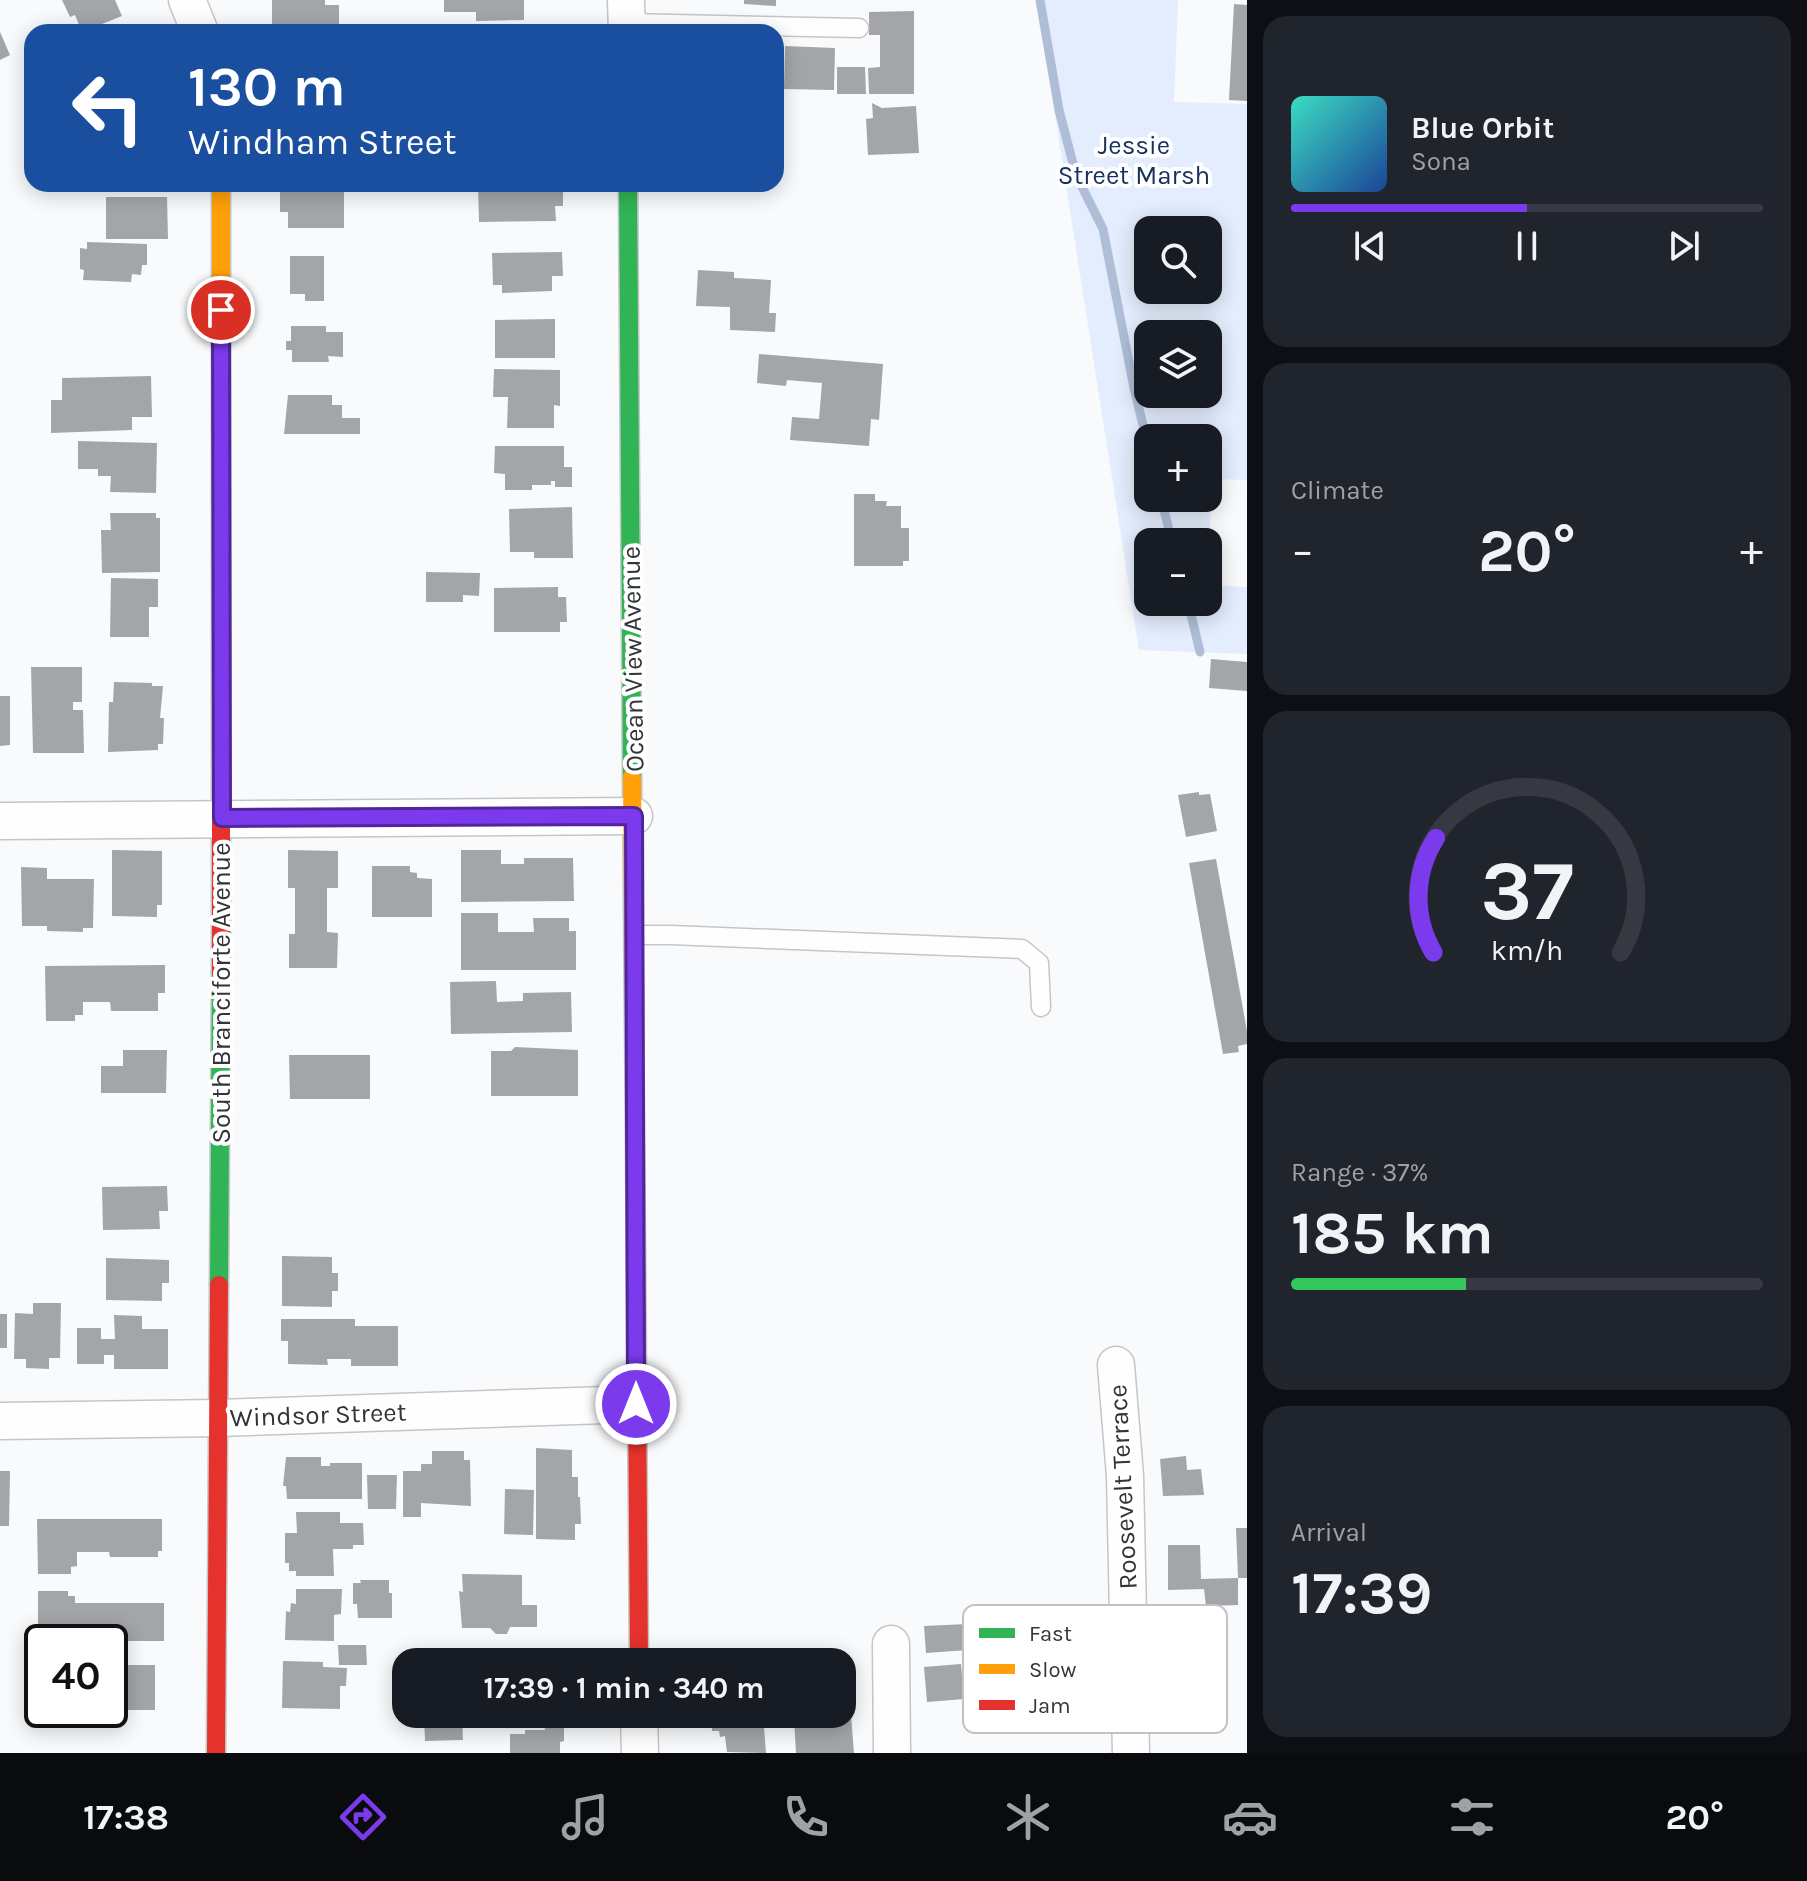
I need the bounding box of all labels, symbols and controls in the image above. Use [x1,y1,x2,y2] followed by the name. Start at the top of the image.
[188,54,346,119] text: 130 m
[56,56,160,160] icon: left
[1411,110,1554,146] text: Blue Orbit
[188,121,457,163] text: Windham Street
[1058,130,1210,191] park label: Jessie Street Marsh
[1411,146,1471,177] text: Sona
[1134,216,1222,616] map controls
[1134,216,1222,304] button: search
[1348,224,1392,268] icon: previous
[1505,224,1549,268] icon: pause
[1662,224,1706,268] icon: next
[187,276,255,344] pin
[199,288,243,332] icon: arrive
[1134,320,1222,408] button: layers
[1134,424,1222,512] button: +
[1291,475,1384,506] text: Climate
[1478,516,1576,586] text: 20°
[1291,525,1314,576] text: −
[1740,525,1763,576] text: +
[1134,528,1222,616] button: −
[616,546,650,772] street label: Ocean View Avenue
[206,842,237,1144] street label: South Branciforte Avenue
[1480,842,1574,939] text: 37
[1491,934,1563,967] text: km/h
[1291,1157,1428,1188] text: Range · 37%
[1291,1198,1494,1268] text: 185 km
[594,1362,678,1446] position arrow
[1102,1384,1144,1590] street label: Roosevelt Terrace
[229,1396,407,1434] street label: Windsor Street
[1291,1517,1367,1548] text: Arrival
[1291,1558,1432,1628] text: 17:39
[963,1605,1227,1733] legend
[1029,1621,1072,1647] text: Fast
[24,1624,128,1728] speed limit sign: 40
[1029,1657,1076,1683] text: Slow
[484,1670,764,1706] text: 17:39 · 1 min · 340 m
[1029,1693,1071,1719] text: Jam
[335,1789,391,1845] icon: directions
[557,1789,613,1845] icon: music
[778,1789,834,1845] icon: phone
[1000,1789,1056,1845] icon: climate
[1222,1789,1278,1845] icon: car
[1444,1789,1500,1845] icon: filters
[83,1796,169,1838] text: 17:38
[1665,1796,1724,1838] text: 20°

